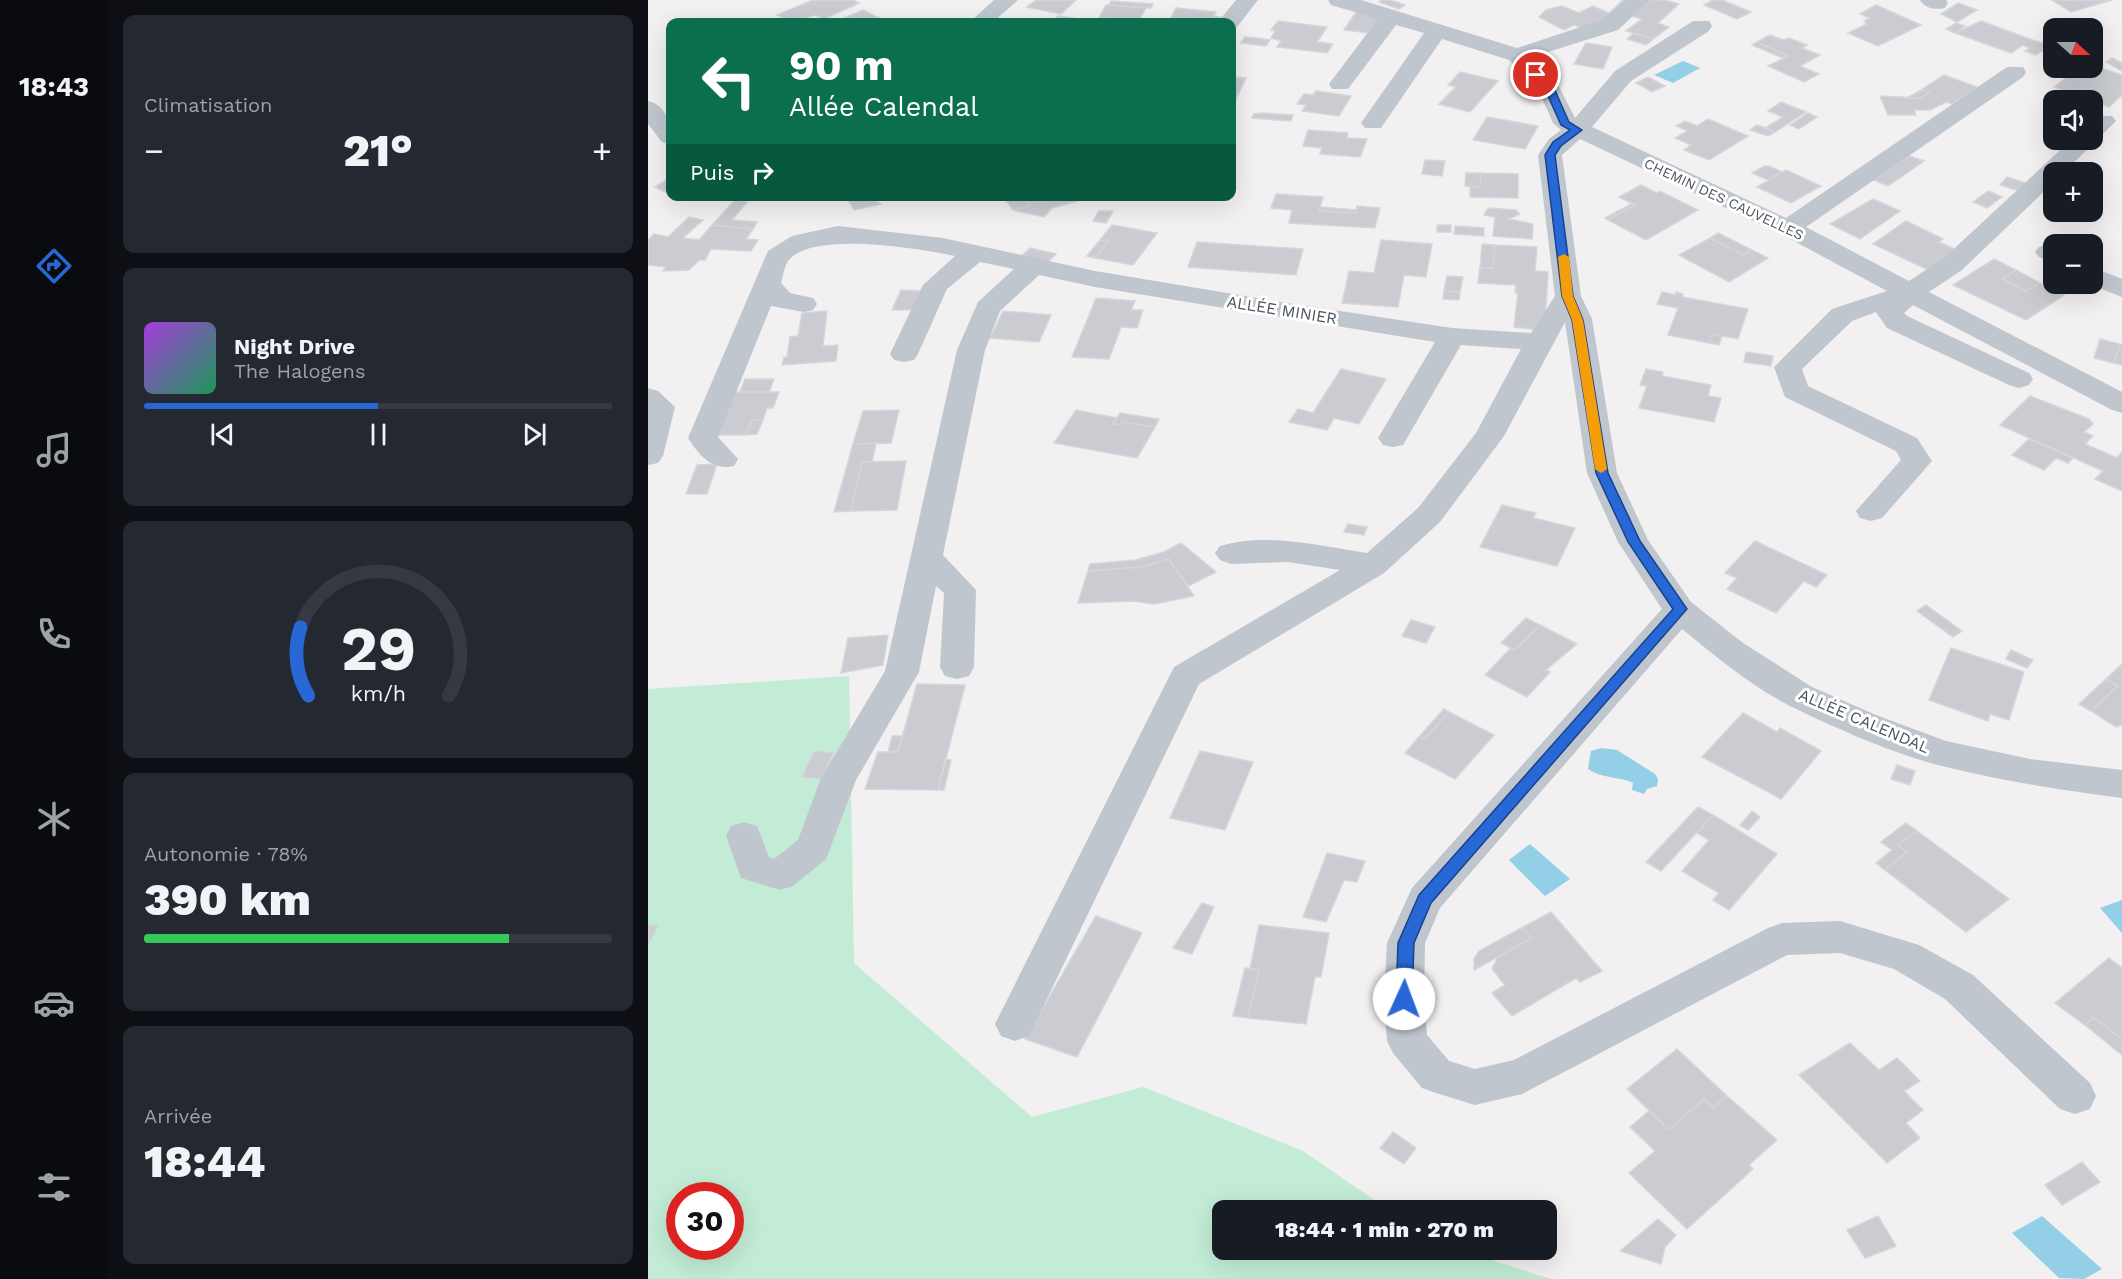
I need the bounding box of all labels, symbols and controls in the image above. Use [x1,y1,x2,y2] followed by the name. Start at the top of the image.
[2043,18,2103,78] north arrow
[2043,18,2103,294] map controls
[789,41,893,90] text: 90 m
[690,42,768,120] icon: left
[1510,49,1561,100] pin
[1519,58,1552,91] icon: arrive
[19,71,89,103] text: 18:43
[2043,90,2103,150] button: sound
[789,91,979,123] text: Allée Calendal
[144,93,272,117] text: Climatisation
[343,124,413,177] text: 21°
[144,131,164,170] text: −
[592,131,612,170] text: +
[1642,155,1806,243] street label: CHEMIN DES CAUVELLES
[746,156,779,189] icon: right
[690,160,734,185] text: Puis
[2043,162,2103,222] button: +
[2043,234,2103,294] button: −
[33,245,75,287] icon: directions
[1226,292,1338,328] street label: ALLÉE MINIER
[234,334,355,359] text: Night Drive
[234,359,366,383] text: The Halogens
[206,418,239,451] icon: previous
[362,418,395,451] icon: pause
[518,418,551,451] icon: next
[33,429,75,471] icon: music
[33,613,75,655] icon: phone
[340,613,416,686] text: 29
[350,682,406,707] text: km/h
[1796,685,1933,757] street label: ALLÉE CALENDAL
[33,798,75,840] icon: climate
[144,842,308,866] text: Autonomie · 78%
[144,873,311,926] text: 390 km
[1372,967,1436,1031] position arrow
[33,982,75,1024] icon: car
[144,1104,212,1128] text: Arrivée
[144,1135,265,1188] text: 18:44
[33,1166,75,1208] icon: filters
[666,1182,744,1260] speed limit sign: 30
[1275,1217,1494,1242] text: 18:44 · 1 min · 270 m

